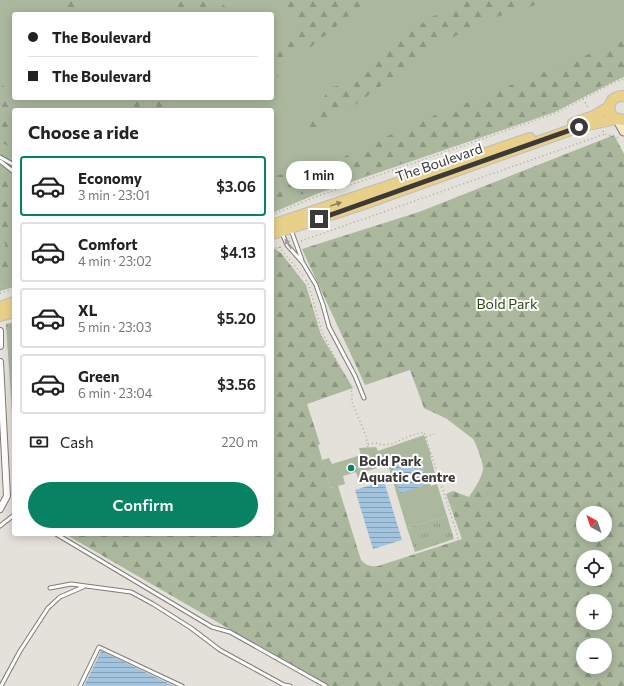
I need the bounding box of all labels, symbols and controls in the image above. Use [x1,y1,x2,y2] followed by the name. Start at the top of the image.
[52,28,151,46] text: The Boulevard
[52,67,151,85] text: The Boulevard
[570,118,588,136] route start
[28,121,139,143] text: Choose a ride
[393,139,485,185] street label: The Boulevard
[286,161,352,189] callout: 1 min
[304,167,334,183] text: 1 min
[30,168,66,204] icon: car
[78,169,142,187] text: Economy
[216,177,256,195] text: $3.06
[78,187,150,203] text: 3 min · 23:01
[330,201,342,207] one-way arrow
[310,210,328,228] route end
[30,234,66,270] icon: car
[78,235,138,253] text: Comfort
[285,238,292,250] one-way arrow
[220,243,256,261] text: $4.13
[78,253,152,269] text: 4 min · 23:02
[476,295,538,312] park label: Bold Park
[30,300,66,336] icon: car
[78,301,97,319] text: XL
[217,309,256,327] text: $5.20
[78,319,152,335] text: 5 min · 23:03
[30,366,66,402] icon: car
[78,367,119,385] text: Green
[217,375,256,393] text: $3.56
[78,385,153,401] text: 6 min · 23:04
[28,431,50,453] icon: cash
[60,433,94,451] text: Cash
[221,434,258,450] text: 220 m
[359,452,455,485] place label: Bold Park Aquatic Centre
[346,463,356,473] marker: Bold Park Aquatic Centre
[28,482,258,528] button: Confirm
[576,506,612,542] north arrow
[576,506,612,674] map controls
[576,550,612,586] button: locate
[576,594,612,630] button: +
[576,638,612,674] button: −

